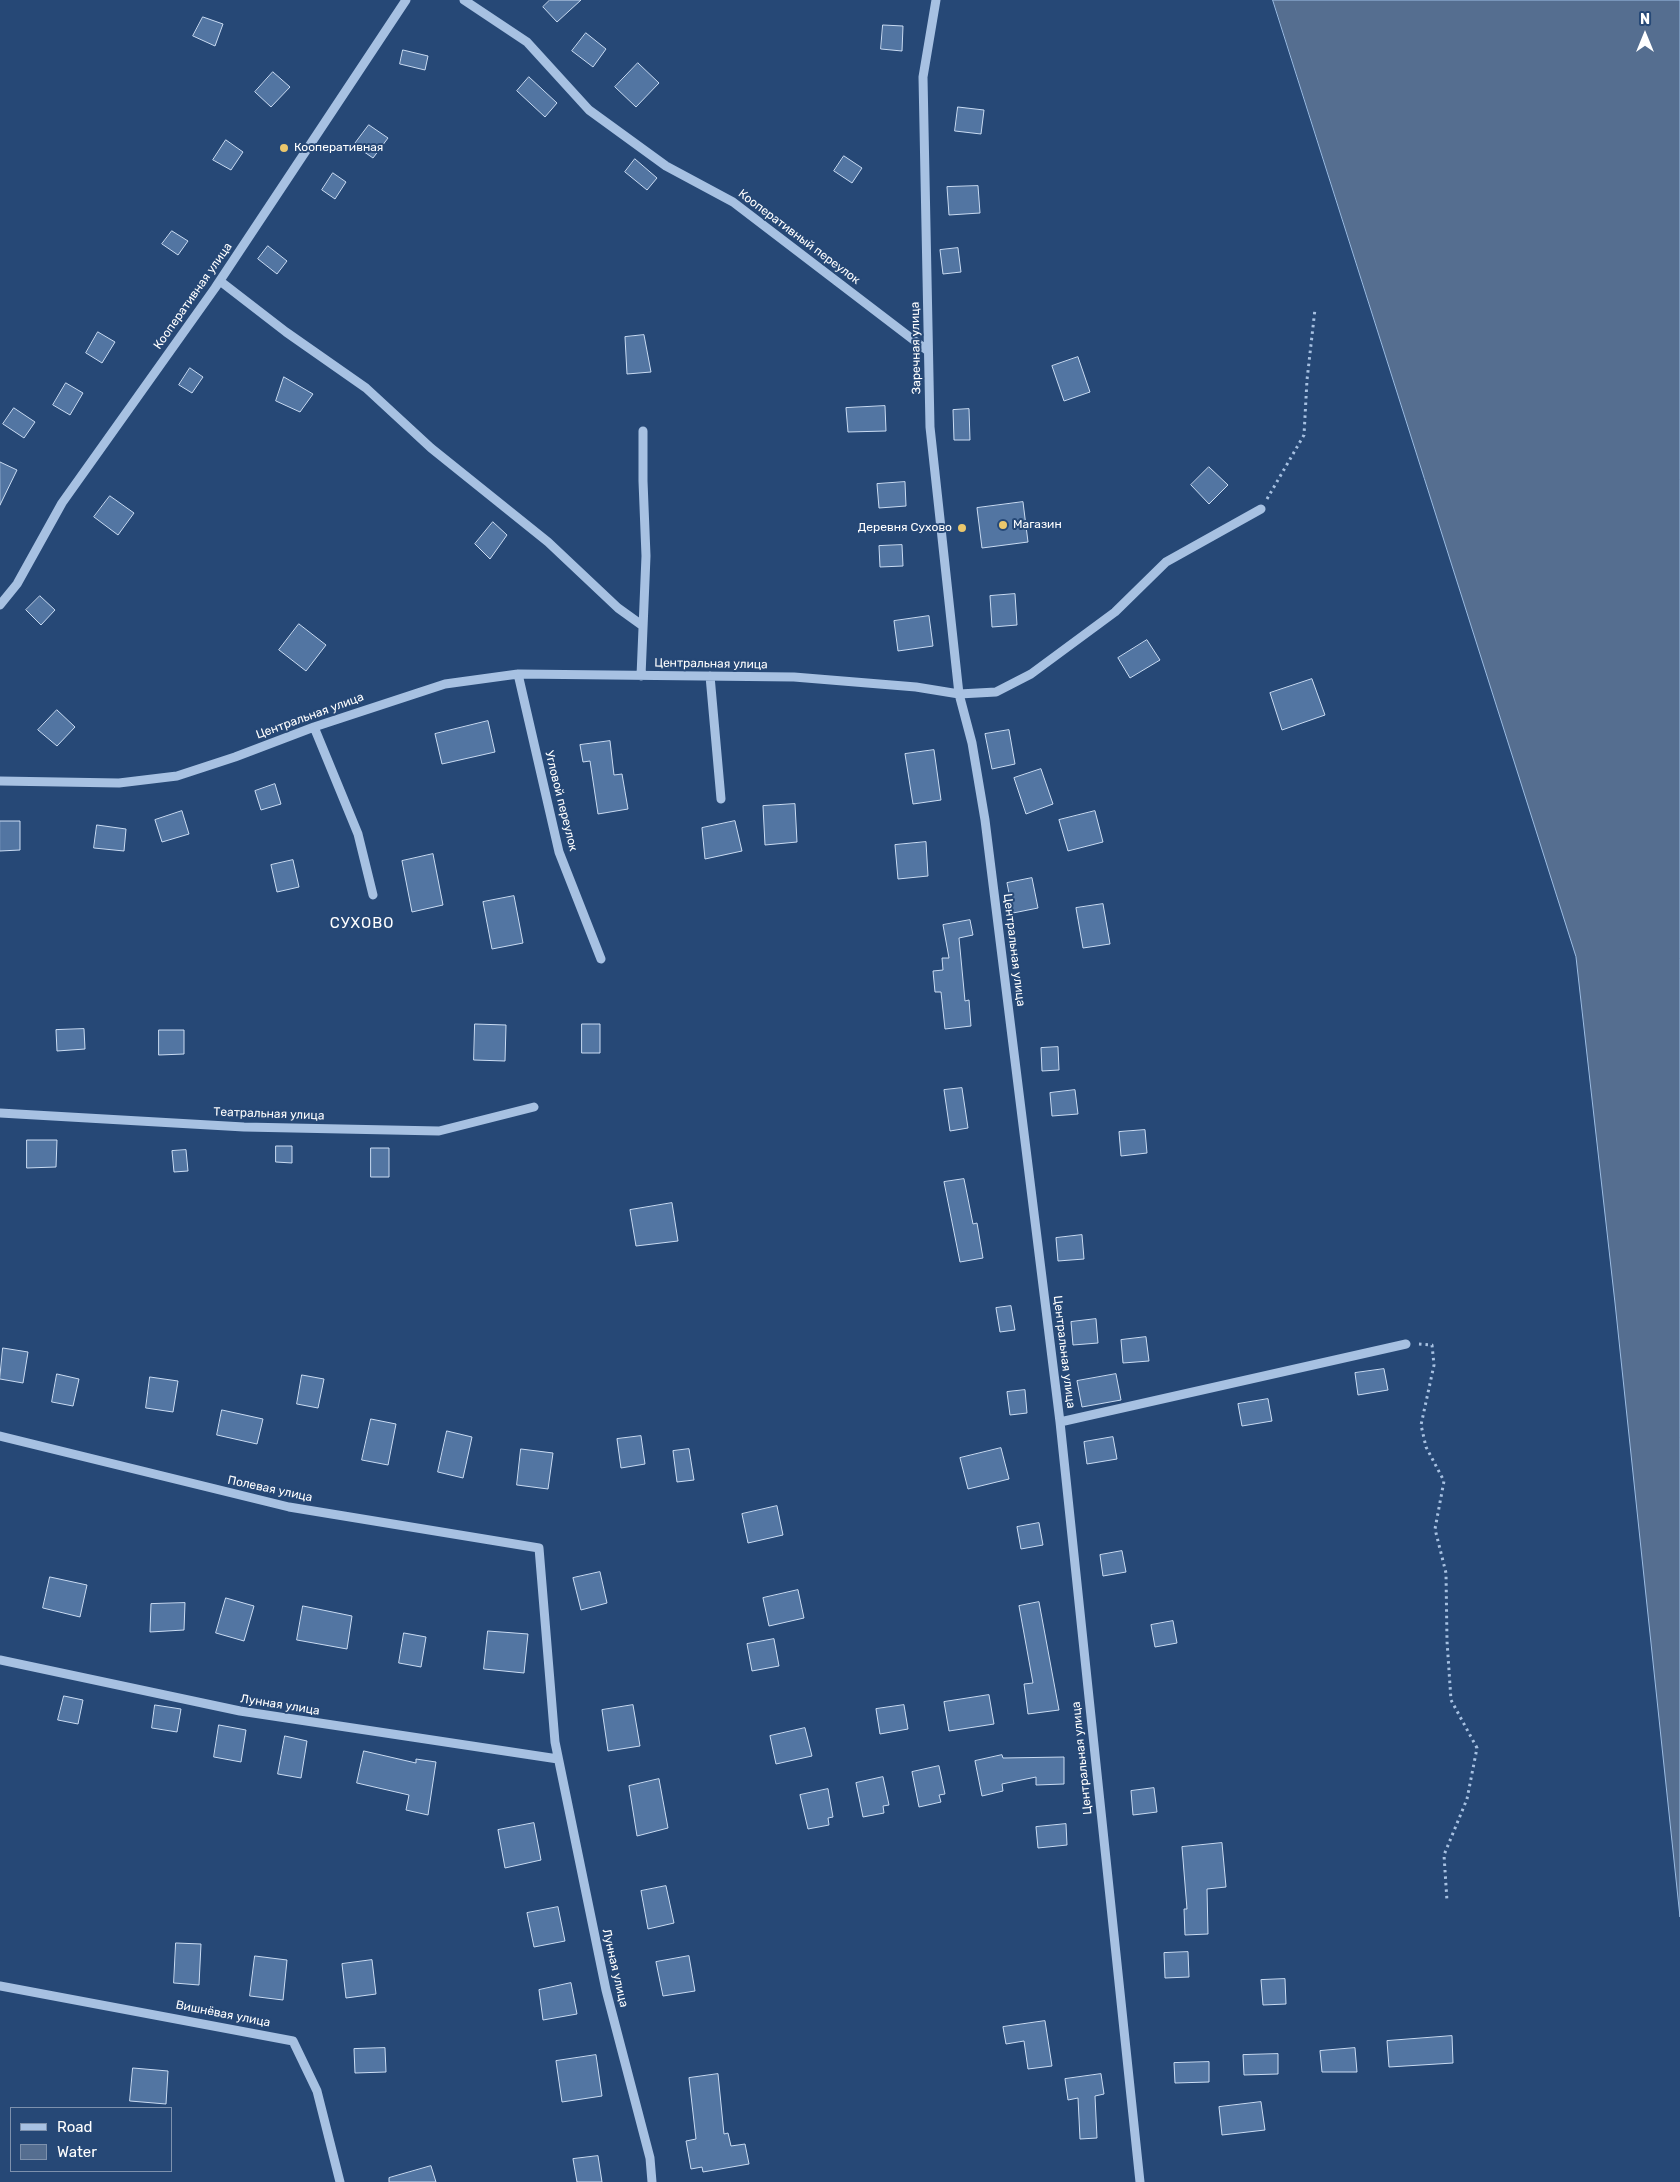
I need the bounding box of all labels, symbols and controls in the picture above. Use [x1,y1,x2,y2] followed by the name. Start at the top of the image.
[1620,10,1670,60] north arrow
[1640,11,1650,28] text: N
[294,141,383,155] place label: Кооперативная
[278,142,290,154] marker: Кооперативная
[735,186,863,288] street label: Кооперативный переулок
[151,240,235,352] street label: Кооперативная улица
[908,302,924,394] street label: Заречная улица
[1013,518,1062,532] place label: Магазин
[997,519,1009,531] marker: Магазин
[858,521,952,535] place label: Деревня Сухово
[956,522,968,534] marker: Деревня Сухово
[654,656,768,672] street label: Центральная улица
[254,690,366,742] street label: Центральная улица
[542,749,580,853] street label: Угловой переулок
[1000,893,1028,1007] street label: Центральная улица
[329,915,395,933] district label: СУХОВО
[213,1105,325,1123] street label: Театральная улица
[1050,1295,1078,1409] street label: Центральная улица
[226,1473,314,1505] street label: Полевая улица
[239,1692,321,1718] street label: Лунная улица
[1069,1701,1095,1815] street label: Центральная улица
[599,1927,631,2009] street label: Лунная улица
[174,1998,272,2030] street label: Вишнёвая улица
[10,2107,172,2172] legend
[57,2118,93,2136] text: Road
[57,2143,97,2161] text: Water

